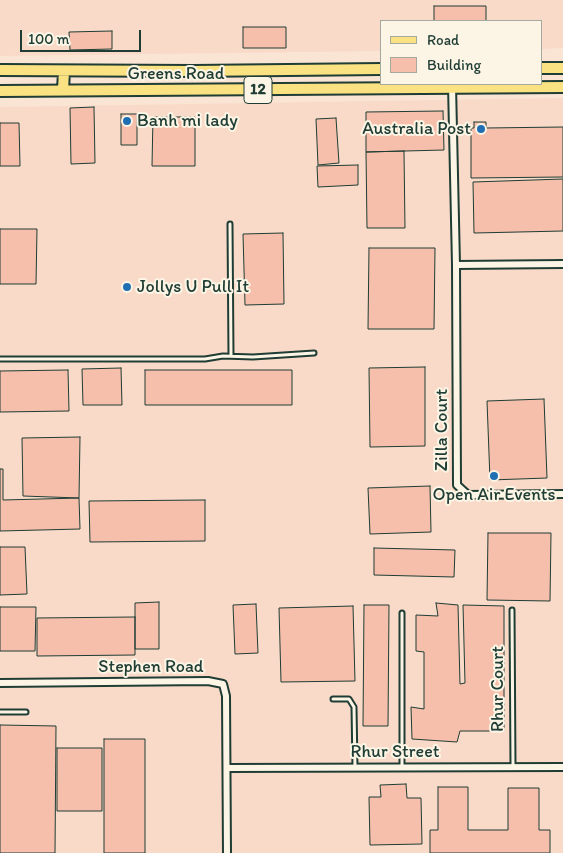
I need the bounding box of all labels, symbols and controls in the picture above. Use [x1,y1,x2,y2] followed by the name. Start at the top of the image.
[22,20,144,52] scale bar
[380,20,543,85] legend
[28,30,69,48] text: 100 m
[427,31,459,49] text: Road
[427,56,481,74] text: Building
[127,63,225,85] street label: Greens Road
[244,76,272,104] road number: 12
[137,110,238,132] place label: Banh mi lady
[121,115,133,127] marker: Banh mi lady
[362,118,471,140] place label: Australia Post
[475,123,487,135] marker: Australia Post
[137,276,249,298] place label: Jollys U Pull It
[121,281,133,293] marker: Jollys U Pull It
[431,389,453,471] street label: Zilla Court
[488,470,500,482] marker: Open Air Events
[432,484,556,506] place label: Open Air Events
[487,646,509,732] street label: Rhur Court
[98,656,204,678] street label: Stephen Road
[351,741,439,763] street label: Rhur Street

